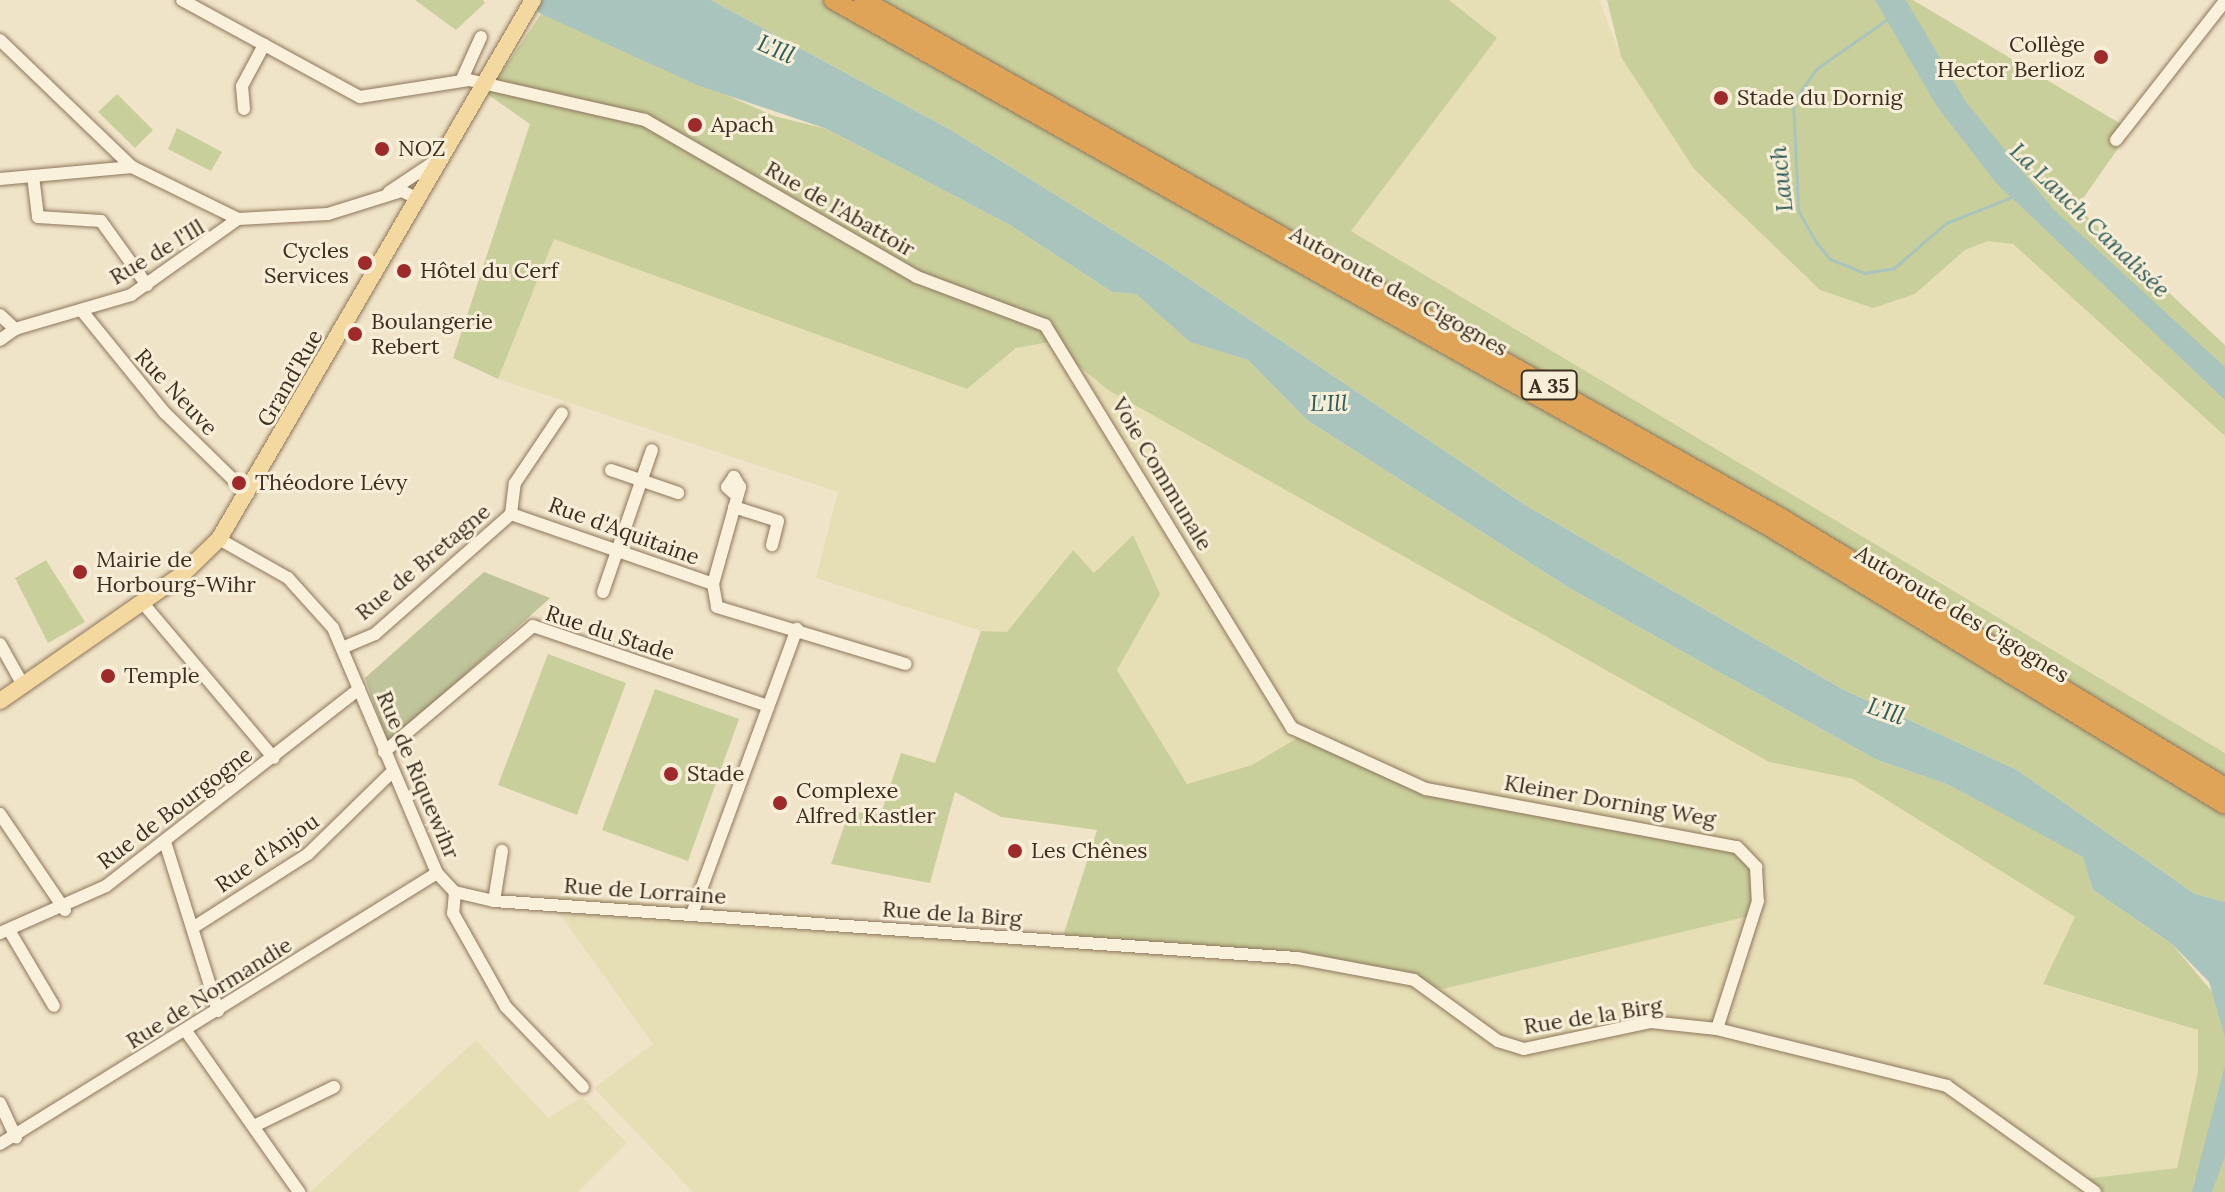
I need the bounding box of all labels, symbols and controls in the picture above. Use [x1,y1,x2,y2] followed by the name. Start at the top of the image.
[753,28,799,70] water label: L'Ill
[1937,31,2085,82] place label: Collège Hector Berlioz
[2092,48,2110,66] marker: Collège Hector Berlioz
[1737,85,1903,111] place label: Stade du Dornig
[1712,89,1730,107] marker: Stade du Dornig
[711,112,774,138] place label: Apach
[686,116,704,134] marker: Apach
[398,136,446,162] place label: NOZ
[2004,136,2176,304] water label: La Lauch Canalisée
[373,140,391,158] marker: NOZ
[1763,145,1799,213] water label: Lauch
[760,155,920,263] street label: Rue de l'Abattoir
[105,214,209,290] street label: Rue de l'Ill
[1285,220,1513,362] street label: Autoroute des Cigognes
[264,237,349,288] place label: Cycles Services
[356,254,374,272] marker: Cycles Services
[420,258,558,284] place label: Hôtel du Cerf
[395,262,413,280] marker: Hôtel du Cerf
[371,308,493,360] place label: Boulangerie Rebert
[252,325,328,431] street label: Grand'Rue
[346,325,364,343] marker: Boulangerie Rebert
[129,343,223,441] street label: Rue Neuve
[1519,369,1579,401] road number: A 35
[1310,389,1348,417] water label: L'Ill
[1106,393,1218,555] street label: Voie Communale
[255,470,407,496] place label: Théodore Lévy
[230,474,248,492] marker: Théodore Lévy
[545,491,703,571] street label: Rue d'Aquitaine
[350,498,496,626] street label: Rue de Bretagne
[1850,540,2074,688] street label: Autoroute des Cigognes
[96,546,256,598] place label: Mairie de Horbourg-Wihr
[71,563,89,581] marker: Mairie de Horbourg-Wihr
[542,600,678,666] street label: Rue du Stade
[124,663,200,689] place label: Temple
[99,667,117,685] marker: Temple
[371,687,465,863] street label: Rue de Riquewihr
[1863,691,1909,731] water label: L'Ill
[92,741,258,875] street label: Rue de Bourgogne
[687,761,744,787] place label: Stade
[662,765,680,783] marker: Stade
[1502,769,1718,833] street label: Kleiner Dorning Weg
[796,777,936,828] place label: Complexe Alfred Kastler
[771,794,789,812] marker: Complexe Alfred Kastler
[210,808,324,898] street label: Rue d'Anjou
[1031,838,1148,864] place label: Les Chênes
[1006,842,1024,860] marker: Les Chênes
[563,872,727,910] street label: Rue de Lorraine
[881,896,1023,932] street label: Rue de la Birg
[121,931,297,1055] street label: Rue de Normandie
[1522,992,1664,1040] street label: Rue de la Birg

